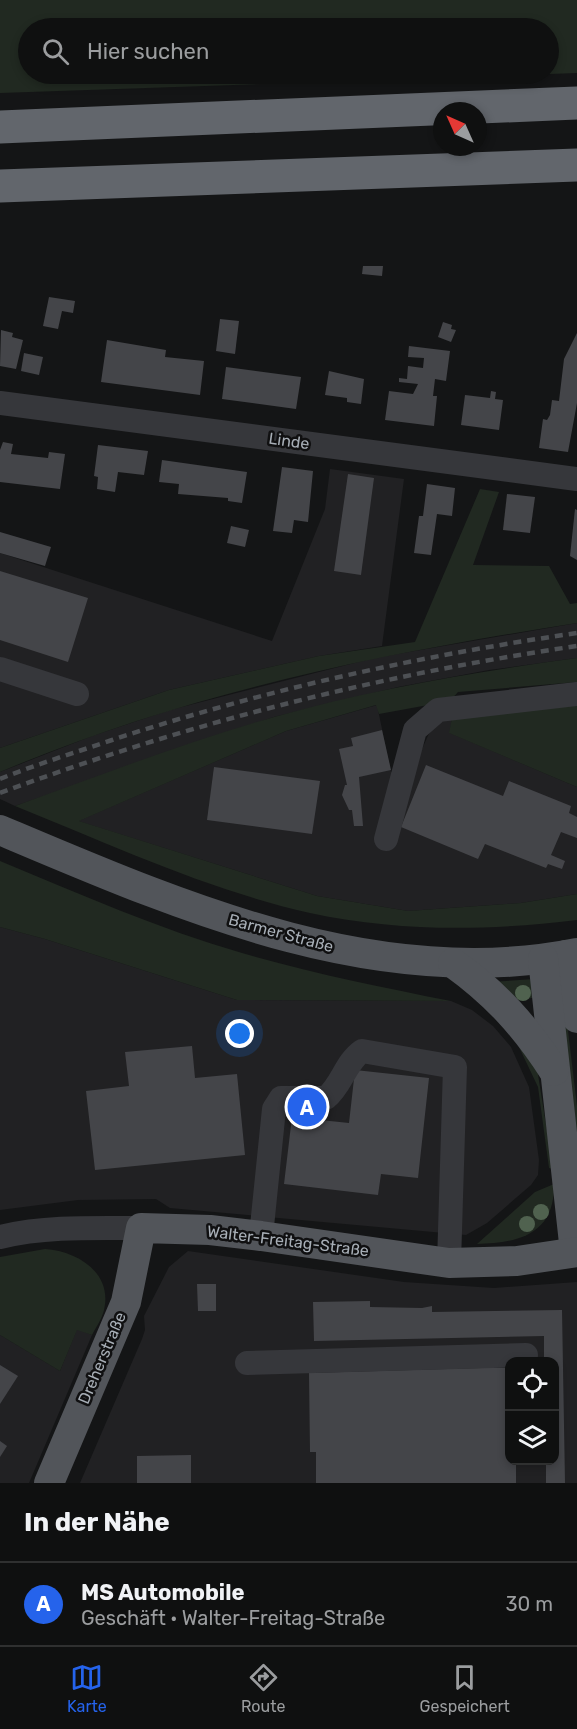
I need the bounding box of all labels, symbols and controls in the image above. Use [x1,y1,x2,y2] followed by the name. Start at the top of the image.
[18,18,559,84] search box
[39,35,72,68] icon: search
[87,38,209,65] text: Hier suchen
[433,102,487,156] north arrow
[267,429,311,453] street label: Linde
[226,910,336,956] street label: Barmer Straße
[225,1019,254,1048] your location
[288,1084,326,1130] pin: A
[206,1222,370,1260] street label: Walter-Freitag-Straße
[74,1309,130,1407] street label: Dreherstraße
[505,1357,559,1465] map controls
[505,1357,559,1411] button: locate
[505,1411,559,1465] button: layers
[24,1507,170,1538] text: In der Nähe
[81,1579,245,1606] text: MS Automobile
[36,1592,51,1616] text: A
[506,1592,553,1616] text: 30 m
[81,1606,385,1630] text: Geschäft · Walter-Freitag-Straße
[67,1661,107,1716] tab: Karte
[241,1661,285,1716] tab: Route
[420,1661,510,1716] tab: Gespeichert

